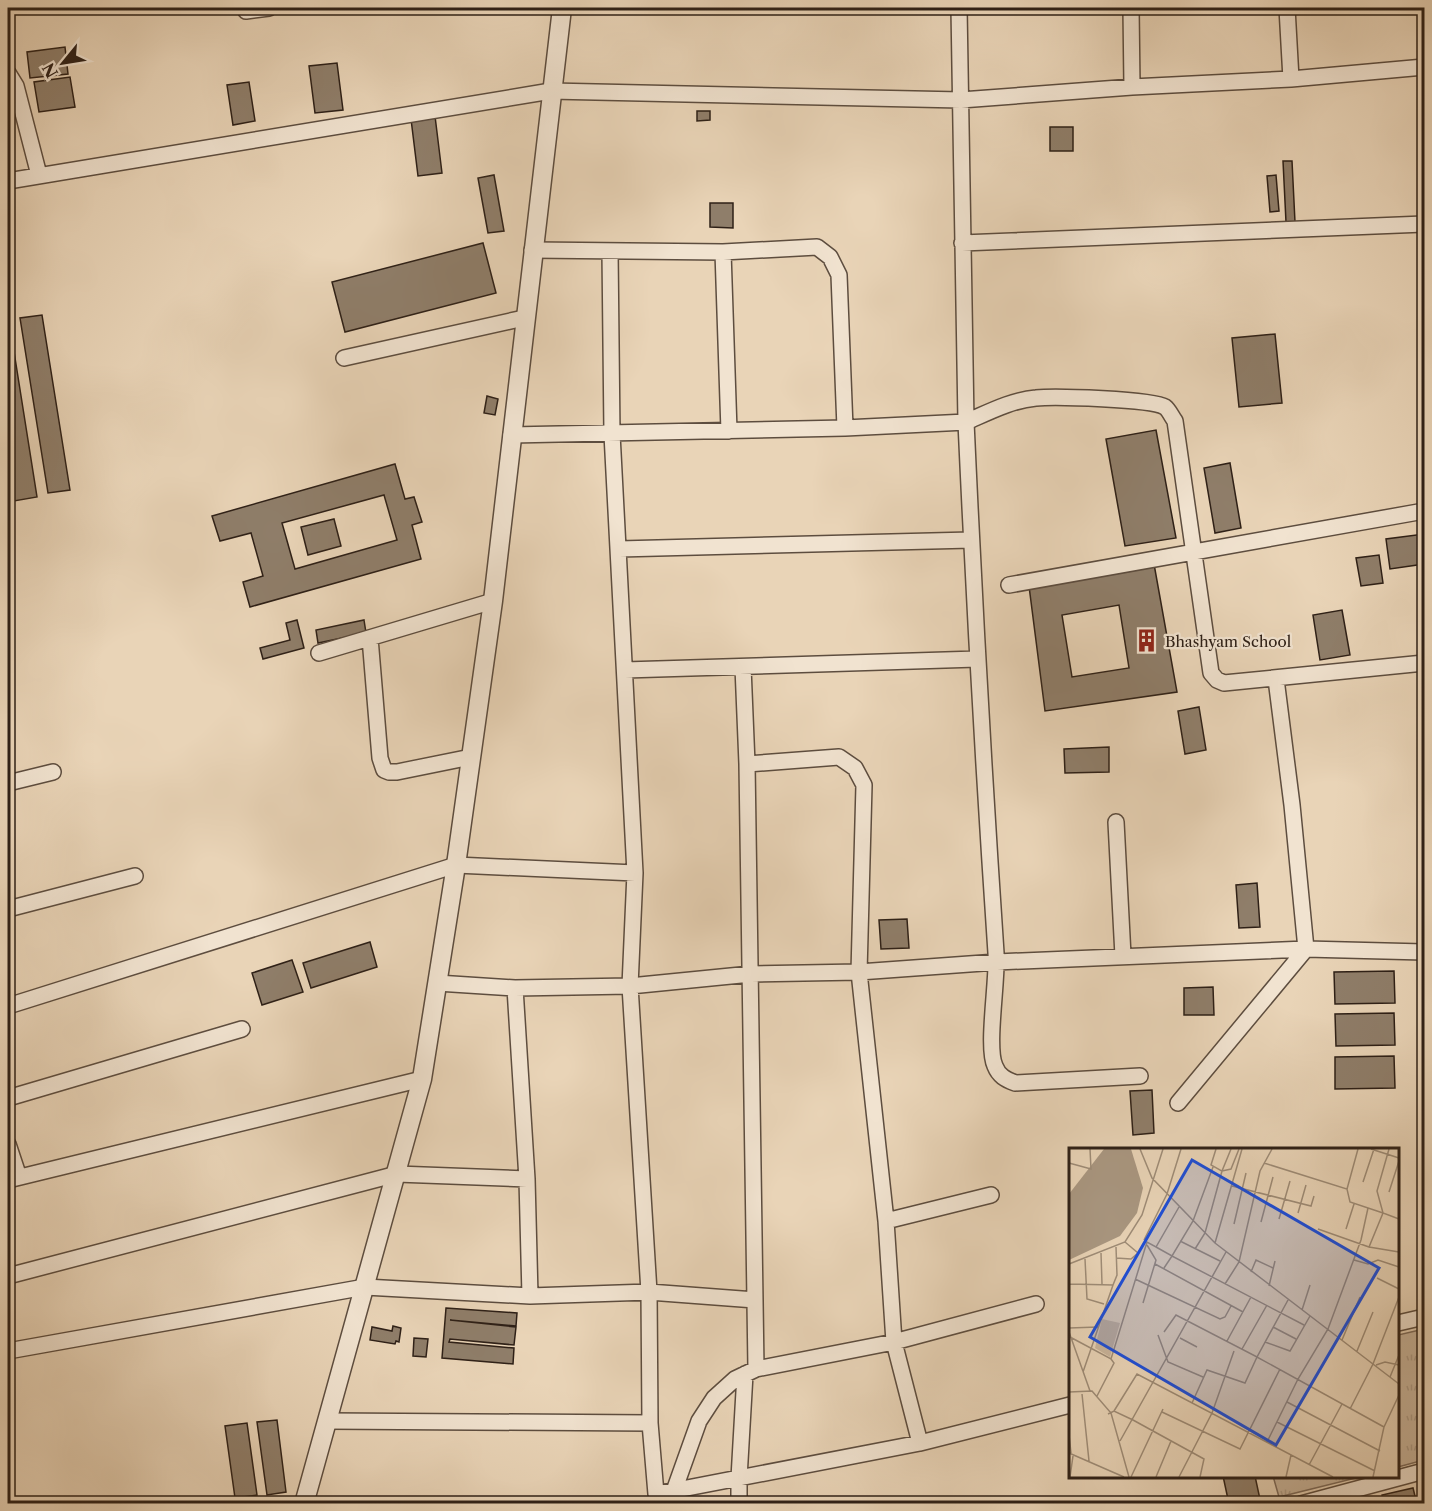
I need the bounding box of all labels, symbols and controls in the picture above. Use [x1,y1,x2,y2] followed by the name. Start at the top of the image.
[33,33,93,93] north arrow
[38,59,62,82] text: N
[1134,628,1160,654] building icon: Bhashyam School
[1165,632,1292,651] place label: Bhashyam School
[1069,1148,1399,1478] inset map

